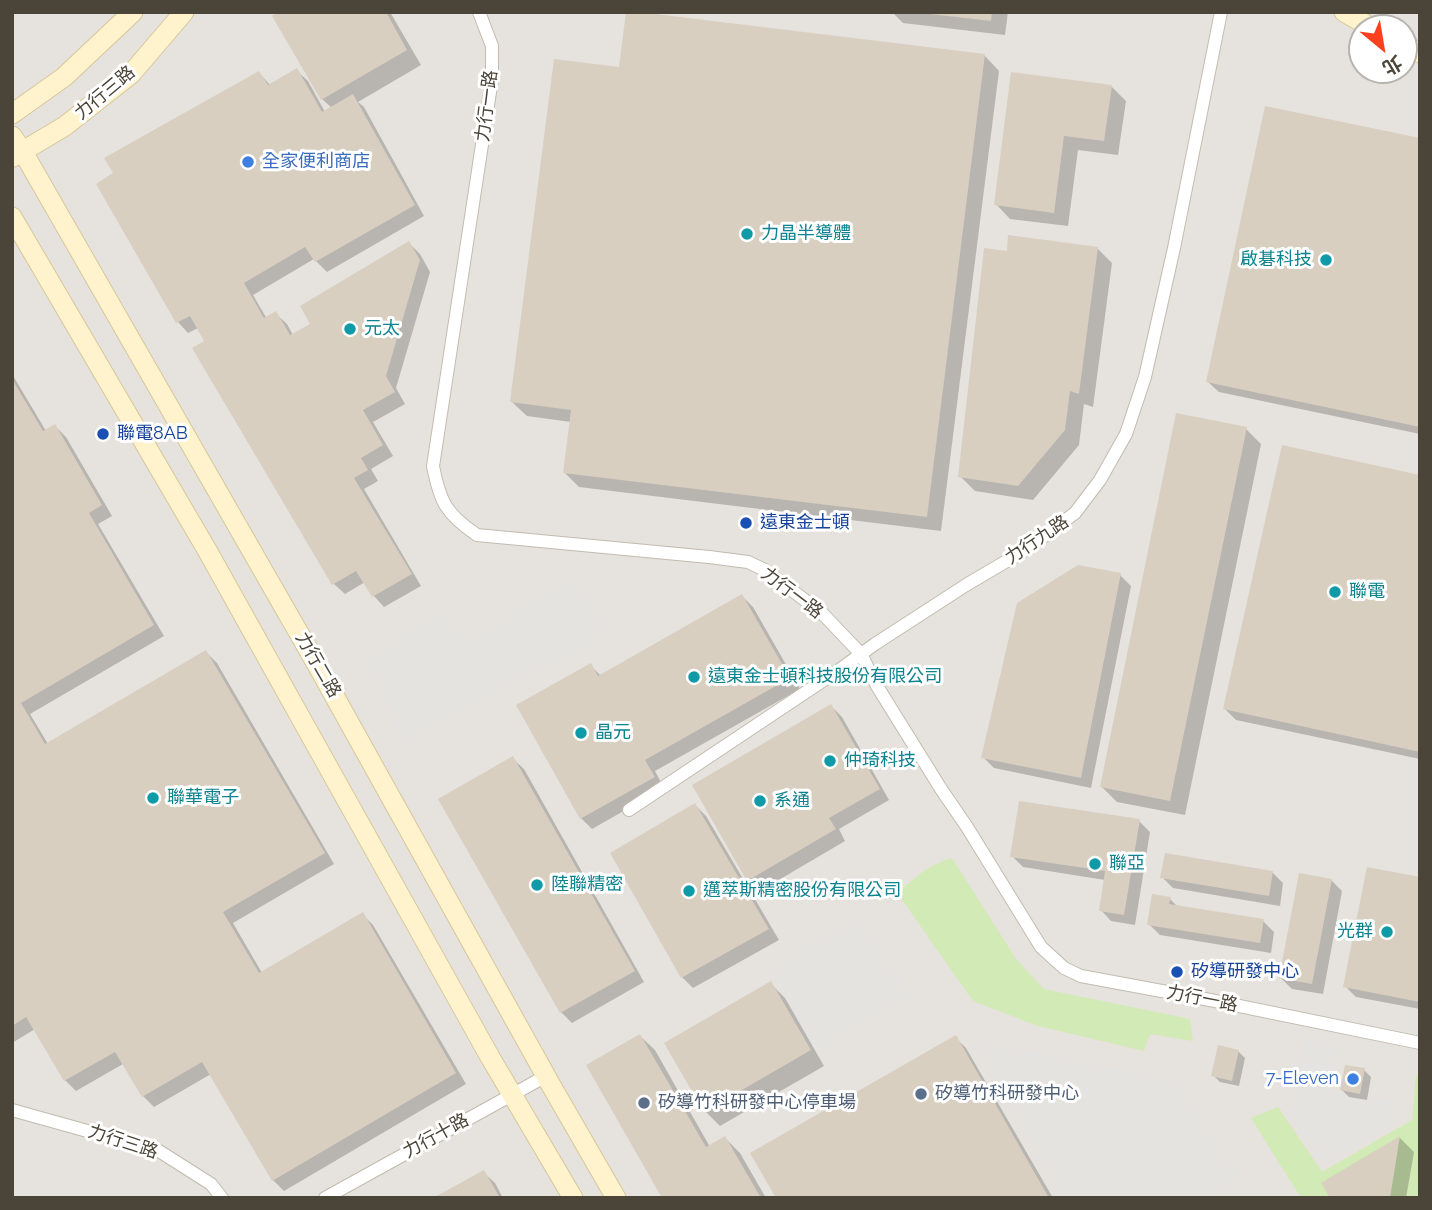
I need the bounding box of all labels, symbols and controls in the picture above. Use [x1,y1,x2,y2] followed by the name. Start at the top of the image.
[1348,14,1418,84] north arrow
[1379,51,1406,80] text: 北
[70,62,140,124] street label: 力行三路
[472,69,502,143] street label: 力行一路
[262,151,370,173] place label: 全家便利商店
[240,154,256,170] marker: 全家便利商店
[761,223,851,245] place label: 力晶半導體
[739,226,755,242] marker: 力晶半導體
[1240,249,1312,271] place label: 啟碁科技
[1318,252,1334,268] marker: 啟碁科技
[364,318,400,340] place label: 元太
[342,321,358,337] marker: 元太
[117,423,188,445] place label: 聯電8AB
[95,426,111,442] marker: 聯電8AB
[1001,511,1073,569] street label: 力行九路
[760,512,850,534] place label: 遠東金士頓
[738,515,754,531] marker: 遠東金士頓
[757,563,827,623] street label: 力行一路
[1349,581,1385,603] place label: 聯電
[1327,584,1343,600] marker: 聯電
[291,628,345,702] street label: 力行二路
[708,666,942,688] place label: 遠東金士頓科技股份有限公司
[686,669,702,685] marker: 遠東金士頓科技股份有限公司
[595,722,631,744] place label: 晶元
[573,725,589,741] marker: 晶元
[844,750,916,772] place label: 仲琦科技
[822,753,838,769] marker: 仲琦科技
[167,787,239,809] place label: 聯華電子
[145,790,161,806] marker: 聯華電子
[774,790,810,812] place label: 系通
[752,793,768,809] marker: 系通
[1109,853,1145,875] place label: 聯亞
[1087,856,1103,872] marker: 聯亞
[551,874,623,896] place label: 陸聯精密
[529,877,545,893] marker: 陸聯精密
[703,880,901,902] place label: 邁萃斯精密股份有限公司
[681,883,697,899] marker: 邁萃斯精密股份有限公司
[1337,921,1373,943] place label: 光群
[1379,924,1395,940] marker: 光群
[1191,961,1299,983] place label: 矽導研發中心
[1169,964,1185,980] marker: 矽導研發中心
[1165,982,1239,1016] street label: 力行一路
[1266,1068,1339,1090] place label: 7-Eleven
[1345,1071,1361,1087] marker: 7-Eleven
[935,1083,1079,1105] place label: 矽導竹科研發中心
[913,1086,929,1102] marker: 矽導竹科研發中心
[658,1092,856,1114] place label: 矽導竹科研發中心停車場
[636,1095,652,1111] marker: 矽導竹科研發中心停車場
[399,1109,473,1163] street label: 力行十路
[85,1121,161,1163] street label: 力行三路

